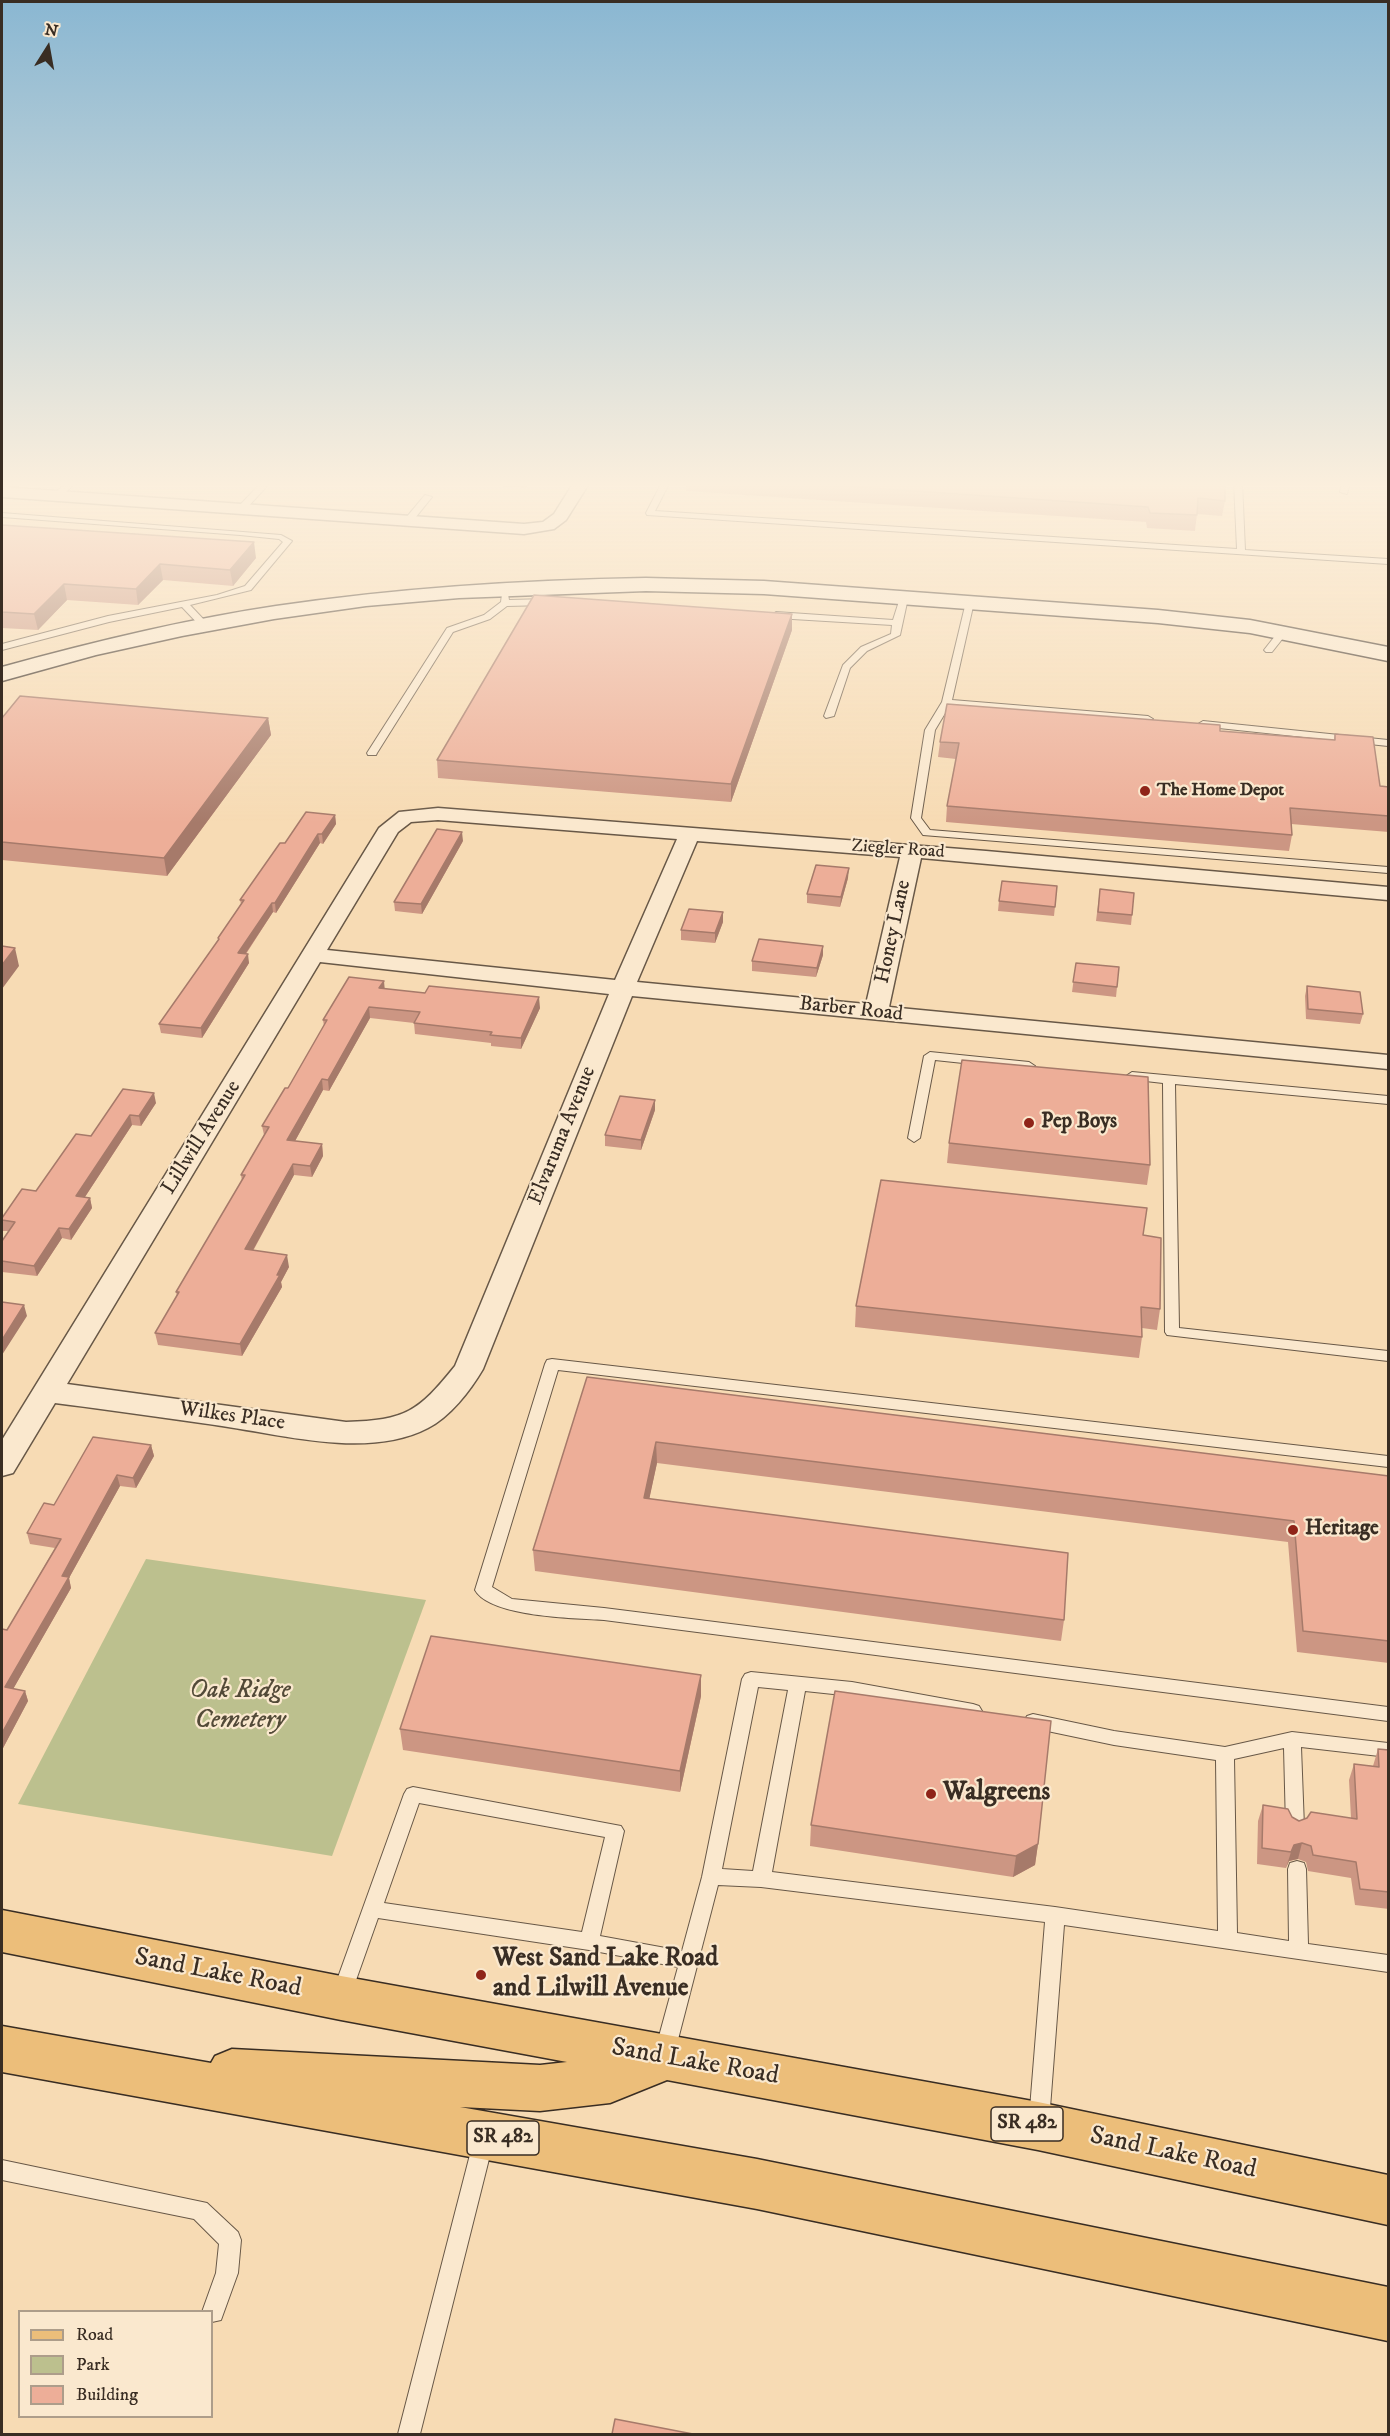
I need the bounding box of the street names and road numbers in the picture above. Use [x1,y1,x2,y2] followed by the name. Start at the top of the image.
[851,836,945,864] street label: Ziegler Road
[871,878,917,986] street label: Honey Lane
[798,992,904,1028] street label: Barber Road
[524,1063,602,1209] street label: Elvaruma Avenue
[157,1076,247,1200] street label: Lillwill Avenue
[178,1397,286,1437] street label: Wilkes Place
[132,1943,304,2005] street label: Sand Lake Road
[609,2033,781,2093] street label: Sand Lake Road
[991,2107,1063,2141] road number: SR 482
[467,2121,539,2155] road number: SR 482
[1087,2121,1259,2187] street label: Sand Lake Road

